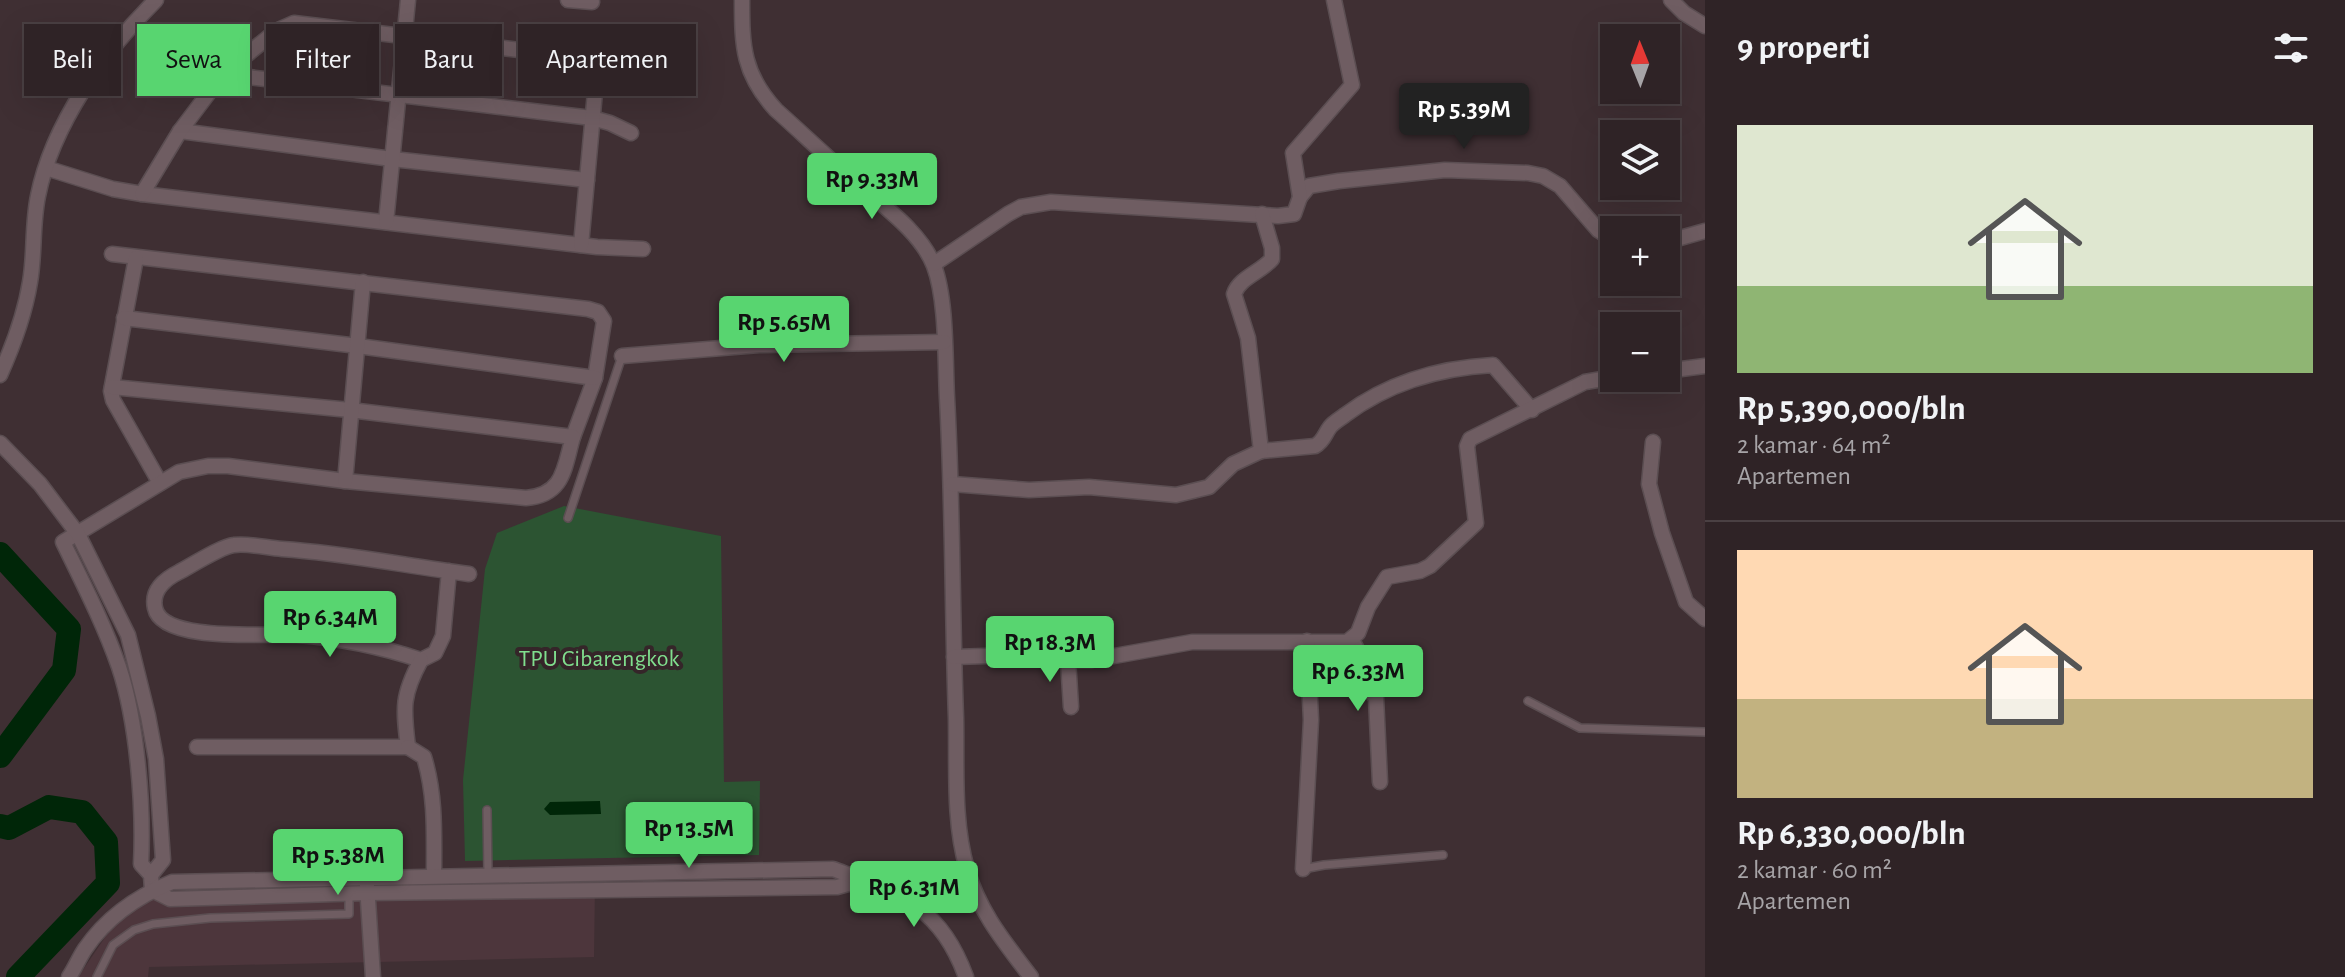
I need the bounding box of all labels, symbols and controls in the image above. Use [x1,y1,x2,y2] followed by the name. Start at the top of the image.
[24,24,121,96] chip: Beli
[137,24,250,96] chip: Sewa
[266,24,379,96] chip: Filter
[395,24,502,96] chip: Baru
[518,24,696,96] chip: Apartemen
[1600,24,1680,104] north arrow
[1600,24,1680,392] map controls
[2269,26,2313,70] icon: filters
[1737,31,1871,65] text: 9 properti
[1381,83,1547,151] pin: Rp 5.39M
[1417,96,1511,122] text: Rp 5.39M
[1600,120,1680,200] button: layers
[789,153,955,221] pin: Rp 9.33M
[825,166,919,192] text: Rp 9.33M
[1953,177,2097,321] icon: home
[1600,216,1680,296] button: +
[701,296,867,364] pin: Rp 5.65M
[737,309,831,335] text: Rp 5.65M
[1600,312,1680,392] button: −
[1737,392,1966,426] text: Rp 5,390,000/bln
[1737,432,1891,458] text: 2 kamar · 64 m²
[1737,463,1851,489] text: Apartemen
[247,591,413,659] pin: Rp 6.34M
[1953,602,2097,746] icon: home
[282,604,378,630] text: Rp 6.34M
[967,616,1133,684] pin: Rp 18.3M
[1004,629,1096,655] text: Rp 18.3M
[1275,645,1441,713] pin: Rp 6.33M
[519,647,679,671] park label: TPU Cibarengkok
[1311,658,1405,684] text: Rp 6.33M
[606,802,772,870] pin: Rp 13.5M
[644,815,734,841] text: Rp 13.5M
[1737,817,1966,851] text: Rp 6,330,000/bln
[255,829,421,897] pin: Rp 5.38M
[291,842,385,868] text: Rp 5.38M
[1737,857,1892,883] text: 2 kamar · 60 m²
[831,861,997,929] pin: Rp 6.31M
[868,874,960,900] text: Rp 6.31M
[1737,888,1851,914] text: Apartemen

